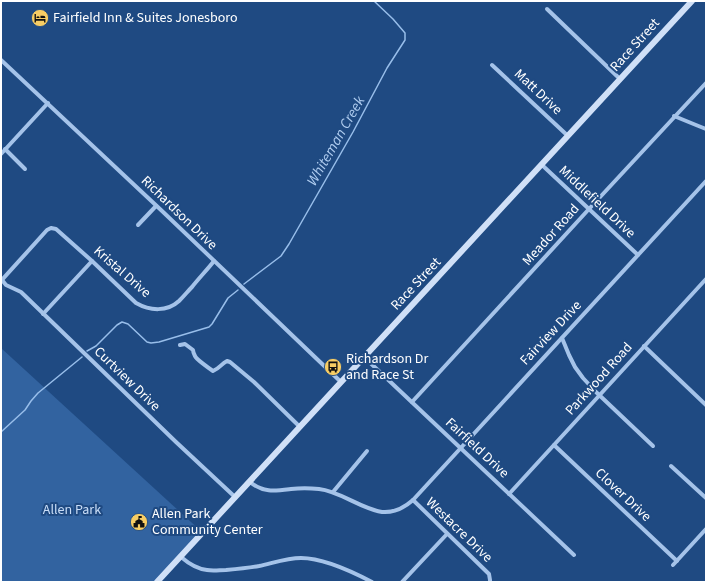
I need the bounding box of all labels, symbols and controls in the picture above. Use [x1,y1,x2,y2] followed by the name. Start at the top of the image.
[30,8,50,28] hotel icon: Fairfield Inn & Suites Jonesboro
[53,8,238,28] place label: Fairfield Inn & Suites Jonesboro
[606,14,665,76] street label: Race Street
[509,64,567,120] street label: Matt Drive
[302,92,371,190] water label: Whiteman Creek
[554,161,640,243] street label: Middlefield Drive
[136,171,222,255] street label: Richardson Drive
[518,200,584,270] street label: Meador Road
[89,241,155,303] street label: Kristal Drive
[386,253,446,315] street label: Race Street
[516,296,586,370] street label: Fairview Drive
[561,338,637,420] street label: Parkwood Road
[89,342,165,416] street label: Curtview Drive
[346,349,428,385] place label: Richardson Dr and Race St
[323,357,343,377] bus stop icon: Richardson Dr and Race St
[441,413,513,483] street label: Fairfield Drive
[590,464,656,526] street label: Clover Drive
[421,493,497,567] street label: Westacre Drive
[43,500,101,520] park label: Allen Park
[152,504,263,540] place label: Allen Park Community Center
[129,512,149,532] public building icon: Allen Park Community Center

